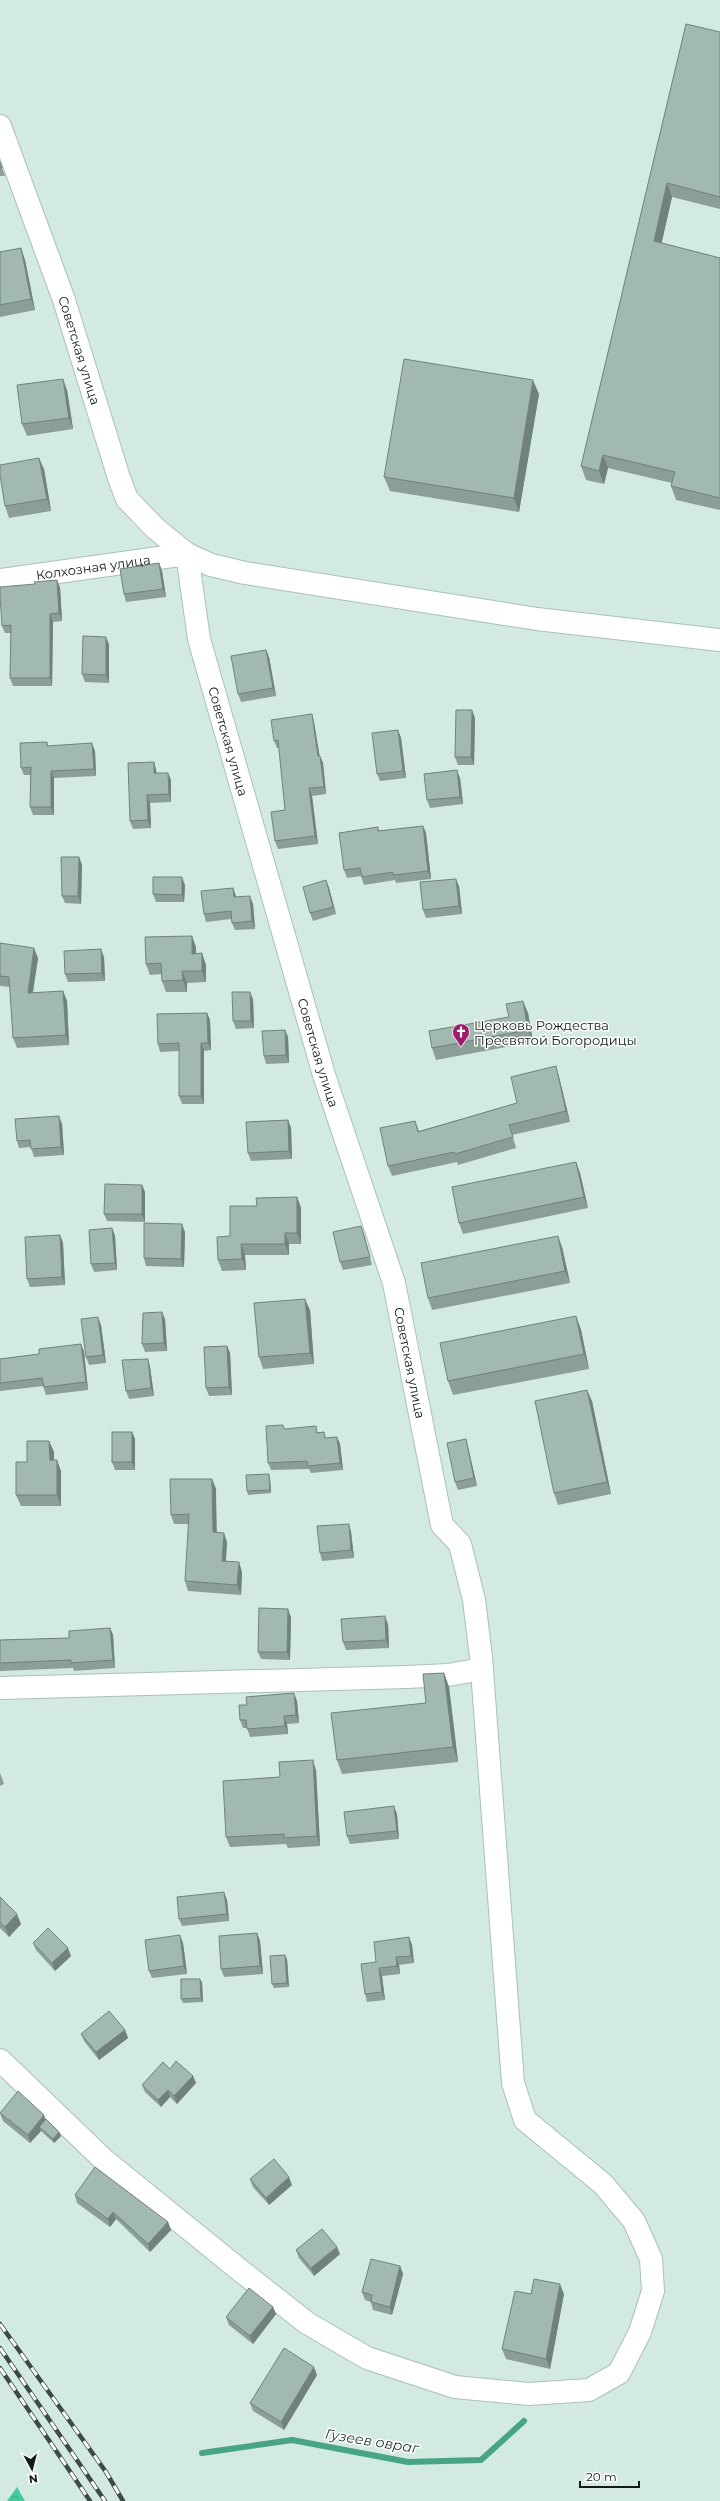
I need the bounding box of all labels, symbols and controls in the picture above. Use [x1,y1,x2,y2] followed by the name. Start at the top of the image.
[55,294,104,407] street label: Советская улица
[35,551,151,583] street label: Колхозная улица
[205,685,252,798] street label: Советская улица
[294,996,342,1109] street label: Советская улица
[474,1017,637,1048] place label: Церковь Рождества Пресвятой Богородицы
[451,1022,471,1047] church icon: Церковь Рождества Пресвятой Богородицы
[391,1306,429,1420] street label: Советская улица
[324,2425,421,2458] water label: Гузеев овраг
[12,2449,52,2489] north arrow
[580,2463,639,2489] scale bar
[586,2469,617,2484] text: 20 m
[28,2471,38,2486] text: N

